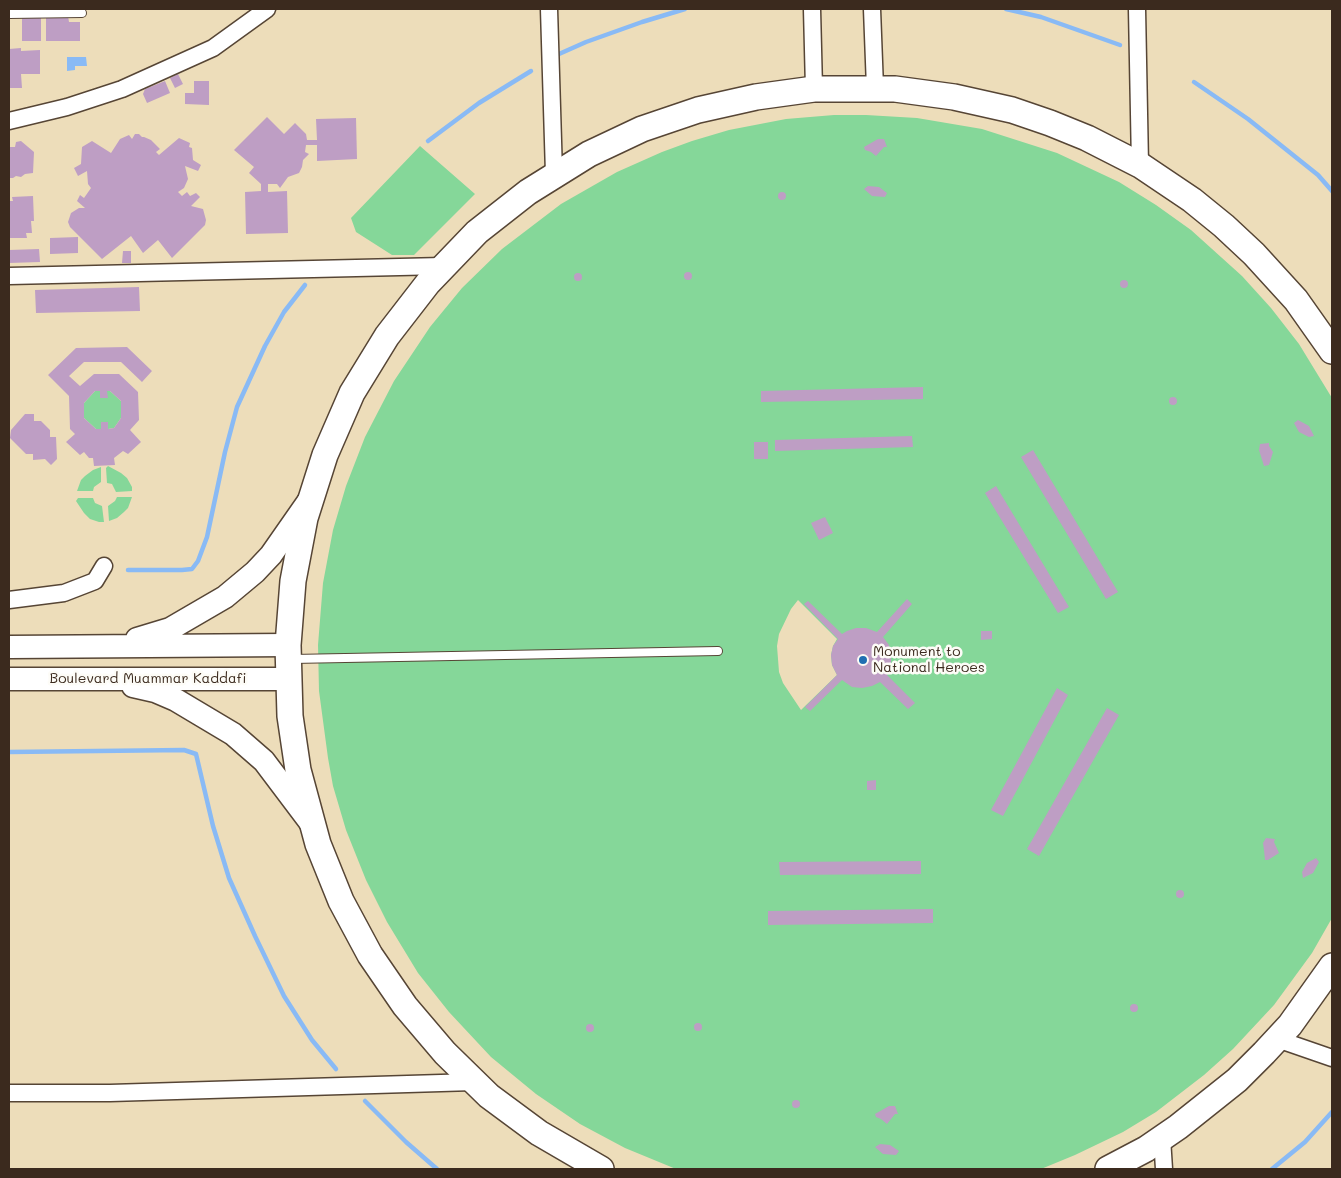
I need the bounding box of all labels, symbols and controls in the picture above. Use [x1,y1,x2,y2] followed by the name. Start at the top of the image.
[873,644,985,676] place label: Monument to National Heroes
[857,654,869,666] marker: Monument to National Heroes
[50,671,246,687] street label: Boulevard Muammar Kaddafi

